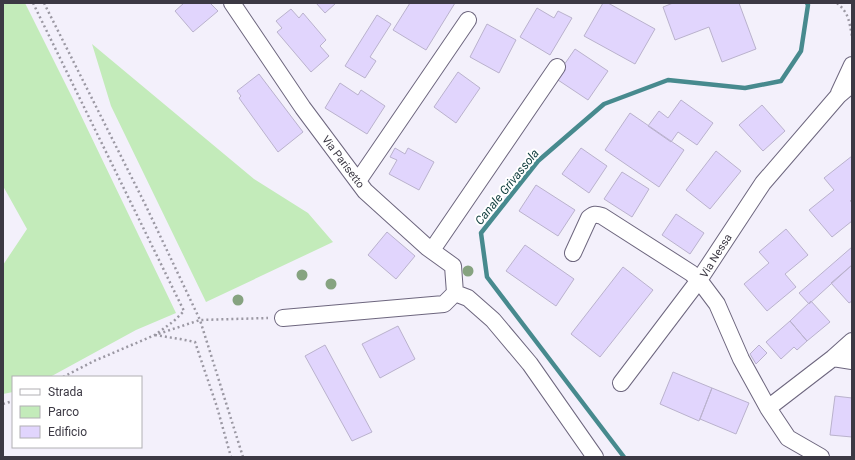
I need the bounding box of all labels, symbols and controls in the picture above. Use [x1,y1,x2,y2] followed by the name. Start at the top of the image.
[319,133,367,191] street label: Via Parisetto
[472,146,542,228] water label: Canale Grivassola
[697,232,735,280] street label: Via Nessa
[12,376,142,448] legend
[48,385,83,399] text: Strada
[48,405,79,419] text: Parco
[48,425,87,439] text: Edificio

